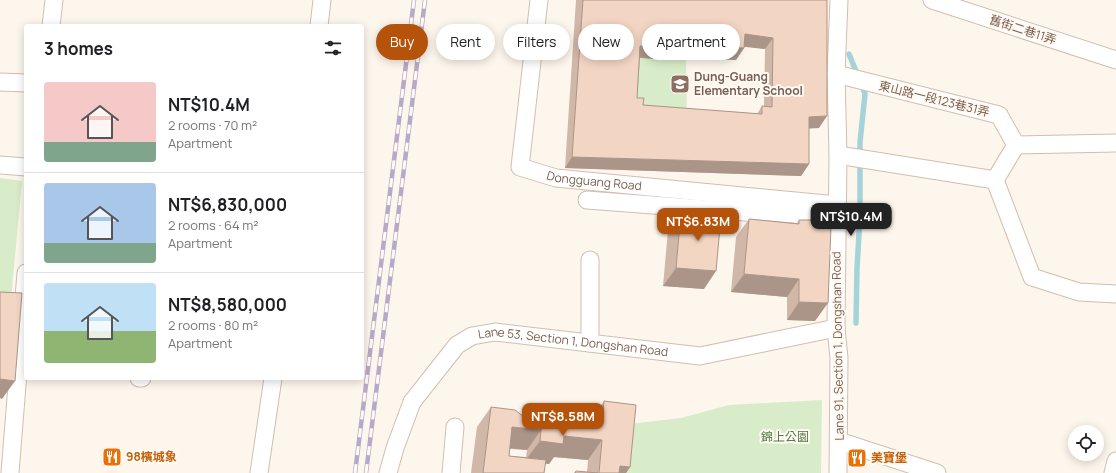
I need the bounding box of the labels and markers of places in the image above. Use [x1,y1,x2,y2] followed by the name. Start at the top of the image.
[694,68,803,99] place label: Dung-Guang Elementary School
[669,73,691,95] school or university icon: Dung-Guang Elementary School
[810,203,892,237] pin: NT$10.4M
[657,208,739,242] pin: NT$6.83M
[522,403,604,437] pin: NT$8.58M
[101,446,123,468] restaurant icon: 98檳城象
[846,447,868,469] restaurant icon: 美寶堡
[126,448,177,465] place label: 98檳城象
[871,449,907,466] place label: 美寶堡

